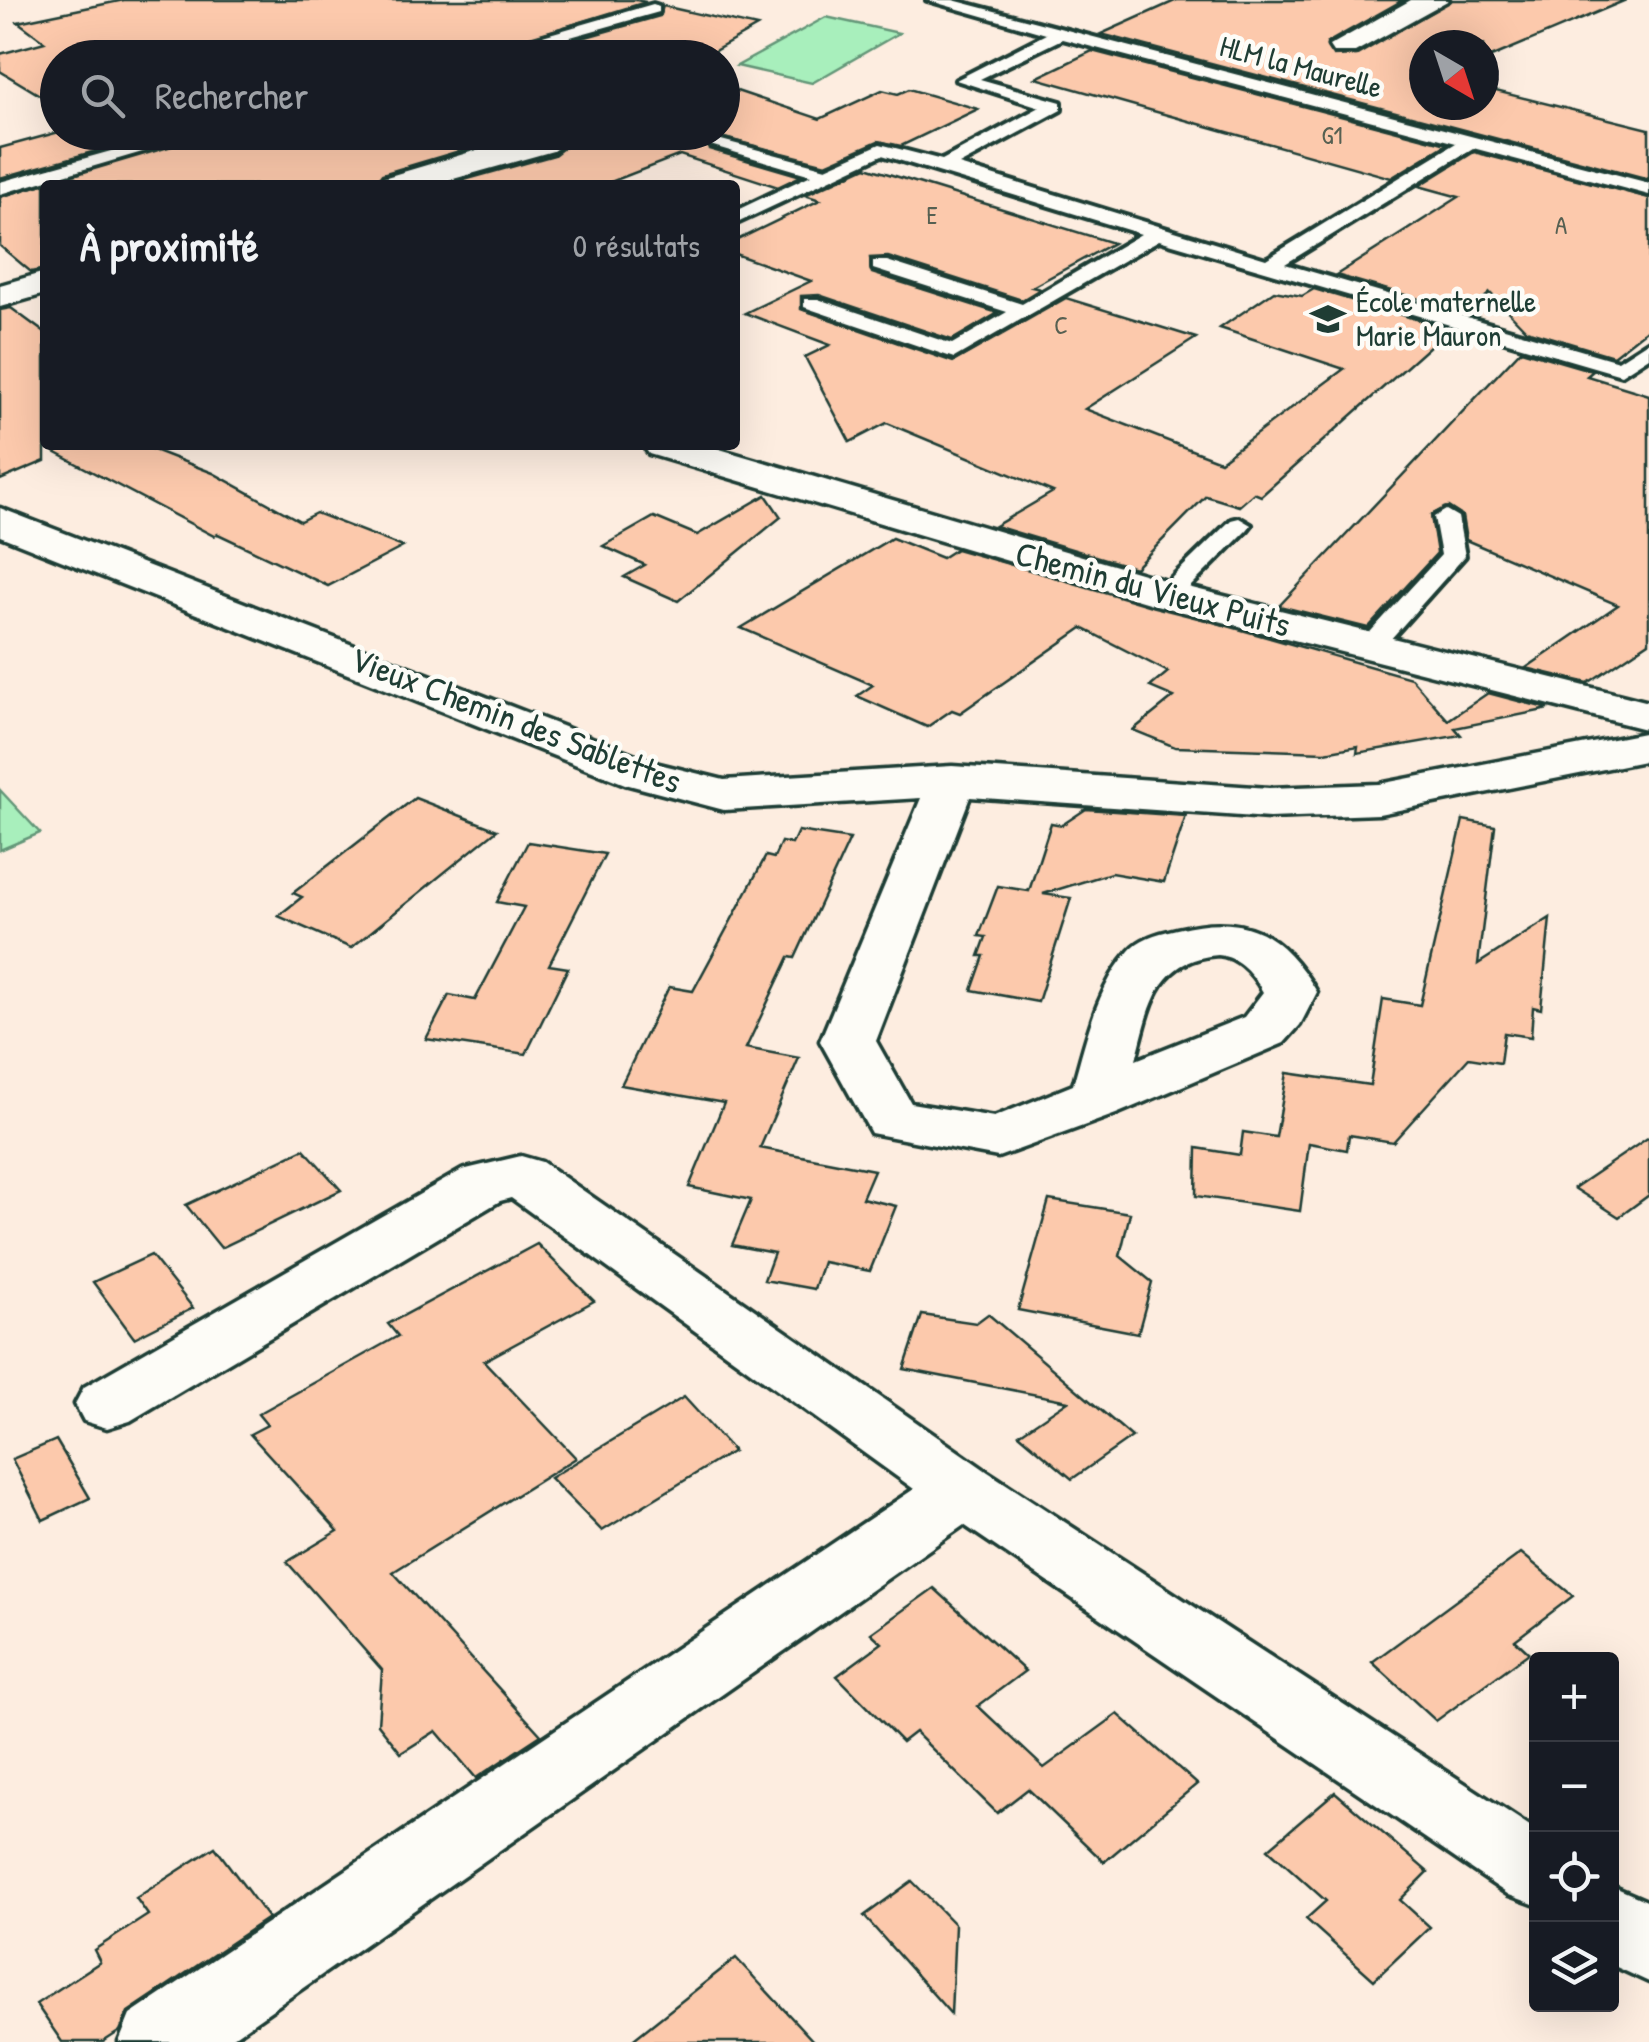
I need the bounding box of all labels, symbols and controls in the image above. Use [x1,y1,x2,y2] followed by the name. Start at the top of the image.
[1216,25,1387,107] street label: HLM la Maurelle
[1409,30,1499,120] north arrow
[40,40,740,150] search box
[75,68,130,123] icon: search
[155,69,308,121] text: Rechercher
[1321,118,1343,152] house number: G1
[926,198,938,232] house number: E
[1555,208,1567,242] house number: A
[80,217,259,274] text: À proximité
[573,224,700,267] text: 0 résultats
[1356,281,1536,355] place label: École maternelle Marie Mauron
[1309,300,1347,338] school or university icon: École maternelle Marie Mauron
[1054,308,1068,342] house number: C
[1011,529,1296,648] street label: Chemin du Vieux Puits
[344,635,688,804] street label: Vieux Chemin des Sablettes
[1529,1652,1619,2012] map controls
[1529,1652,1619,1742] button: +
[1529,1742,1619,1832] button: −
[1529,1832,1619,1922] button: locate
[1529,1922,1619,2012] button: layers

